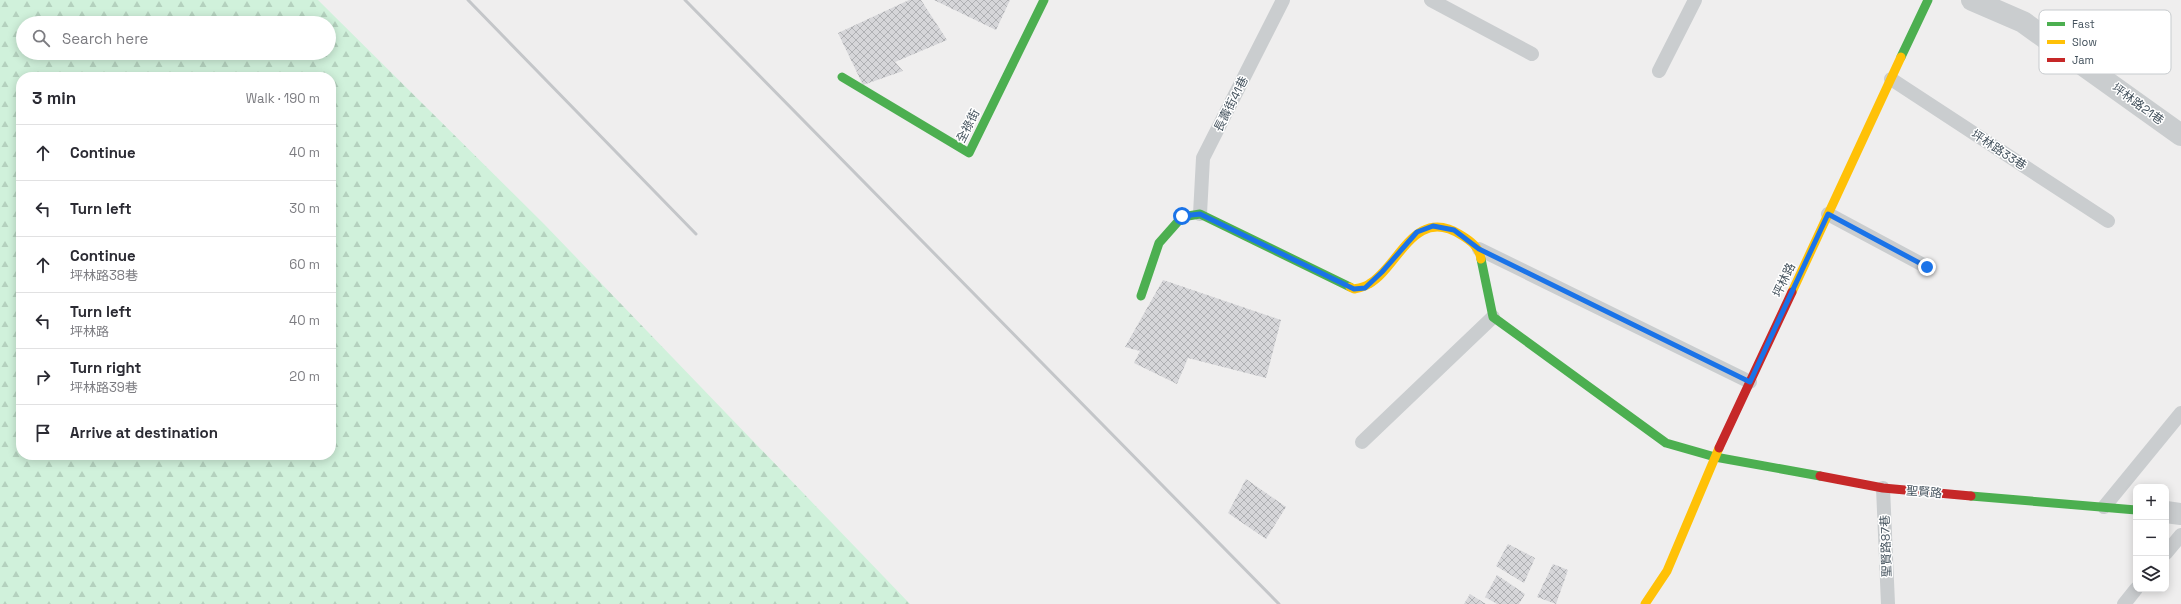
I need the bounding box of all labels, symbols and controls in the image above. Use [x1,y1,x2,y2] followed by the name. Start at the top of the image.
[2039,10,2171,74] legend
[16,16,336,60] search box
[2072,17,2095,31] text: Fast
[30,27,52,49] icon: search
[62,29,148,48] text: Search here
[2072,35,2097,49] text: Slow
[2072,53,2094,67] text: Jam
[1210,74,1252,134] street label: 長壽街41巷
[2109,80,2167,128] street label: 坪林路21巷
[32,87,76,109] text: 3 min
[246,90,320,107] text: Walk · 190 m
[953,106,983,146] street label: 全祿街
[1968,126,2030,174] street label: 坪林路33巷
[32,142,54,164] icon: ahead
[70,143,136,162] text: Continue
[289,144,320,161] text: 40 m
[32,198,54,220] icon: left
[70,199,132,218] text: Turn left
[289,200,320,217] text: 30 m
[1173,207,1191,225] route start
[70,246,136,265] text: Continue
[32,254,54,276] icon: ahead
[289,256,320,273] text: 60 m
[1918,258,1936,276] route end
[1769,260,1799,300] street label: 坪林路
[70,267,138,284] text: 坪林路38巷
[70,302,132,321] text: Turn left
[32,310,54,332] icon: left
[289,312,320,329] text: 40 m
[70,323,109,340] text: 坪林路
[70,358,141,377] text: Turn right
[32,366,54,388] icon: right
[289,368,320,385] text: 20 m
[70,379,138,396] text: 坪林路39巷
[32,422,54,444] icon: arrive
[70,423,218,442] text: Arrive at destination
[1905,482,1943,502] street label: 聖賢路
[2133,484,2169,592] map controls
[2133,484,2169,520] button: +
[1877,515,1895,577] street label: 聖賢路87巷
[2133,520,2169,556] button: −
[2133,556,2169,592] button: layers

